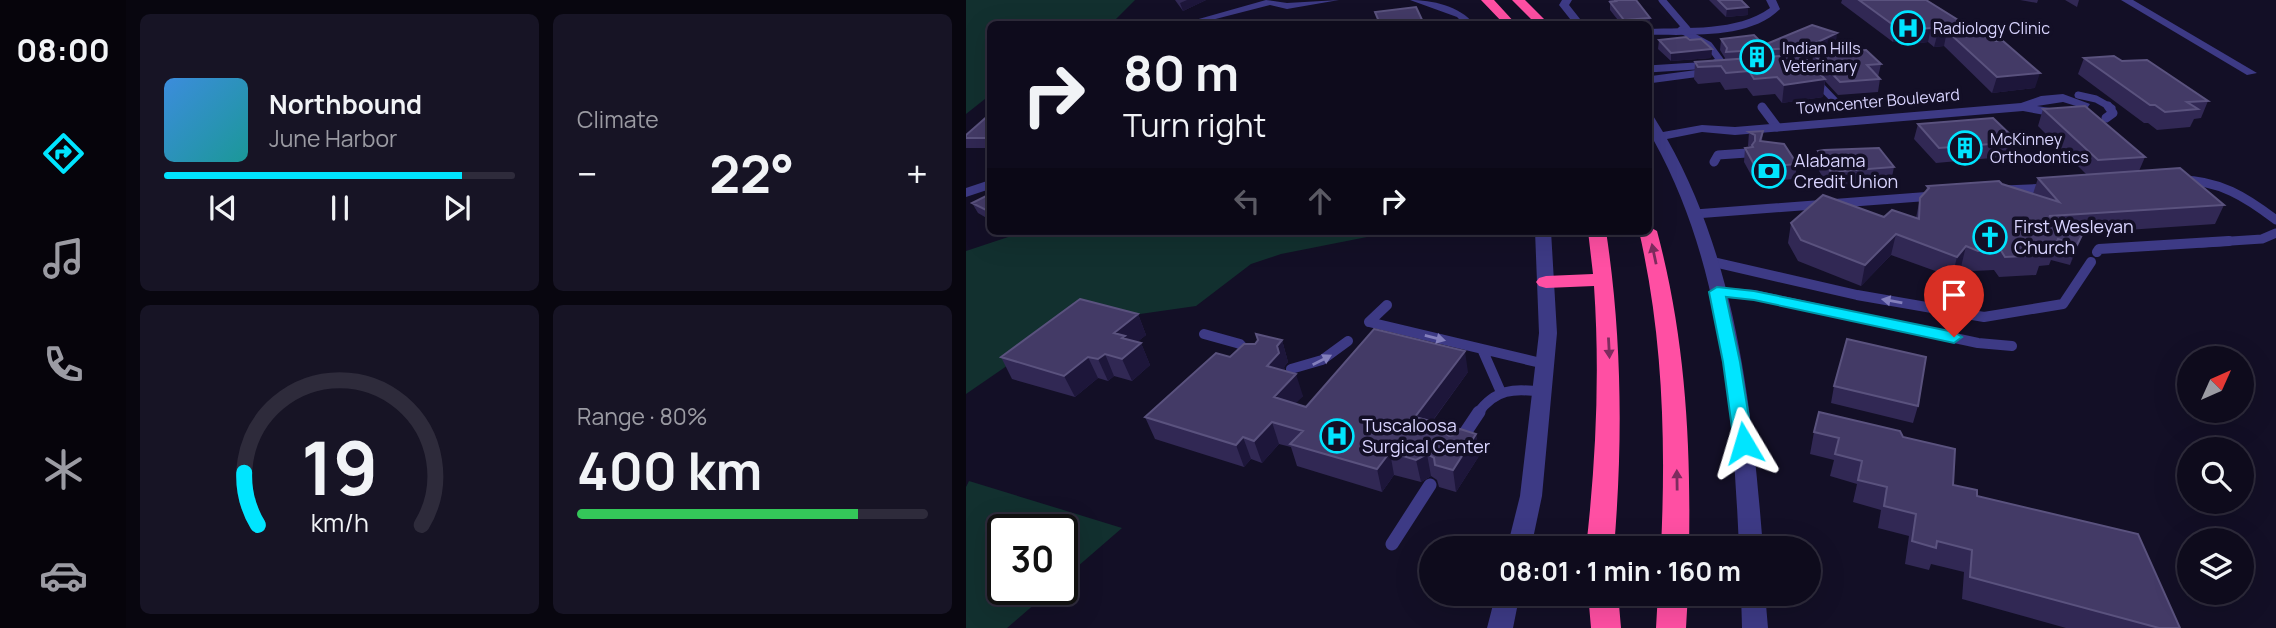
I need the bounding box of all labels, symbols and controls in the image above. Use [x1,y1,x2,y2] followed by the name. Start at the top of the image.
[1889,9,1927,47] hospital icon: Radiology Clinic
[1933,17,2050,39] place label: Radiology Clinic
[16,28,110,72] text: 08:00
[1782,37,1861,77] place label: Indian Hills Veterinary
[1738,38,1776,76] building icon: Indian Hills Veterinary
[1123,39,1239,106] text: 80 m
[1008,49,1099,140] icon: right
[1795,83,1961,119] street label: Towncenter Boulevard
[269,86,422,122] text: Northbound
[577,103,659,135] text: Climate
[1123,103,1266,147] text: Turn right
[269,122,397,154] text: June Harbor
[1990,128,2089,168] place label: McKinney Orthodontics
[39,129,88,178] icon: directions
[1946,129,1984,167] building icon: McKinney Orthodontics
[709,138,794,209] text: 22°
[577,147,598,199] text: −
[906,147,928,199] text: +
[1794,148,1898,193] place label: Alabama Credit Union
[1750,152,1788,190] bank icon: Alabama Credit Union
[1228,182,1266,220] icon: left
[1301,182,1339,220] icon: ahead
[1374,182,1412,220] icon: right
[204,189,242,227] icon: previous
[321,189,359,227] icon: pause
[438,189,476,227] icon: next
[2014,214,2134,259] place label: First Wesleyan Church
[1971,218,2009,256] church icon: First Wesleyan Church
[39,234,88,283] icon: music
[1648,243,1659,265] one-way arrow
[1924,265,1984,337] pin
[1935,276,1973,314] icon: arrive
[1881,295,1903,306] one-way arrow
[1424,333,1446,344] one-way arrow
[1603,337,1614,359] one-way arrow
[39,340,88,389] icon: phone
[2177,346,2254,424] north arrow
[2177,346,2254,605] map controls
[1312,355,1332,366] one-way arrow
[577,400,708,432] text: Range · 80%
[1707,406,1781,480] position arrow
[1362,413,1491,458] place label: Tuscaloosa Surgical Center
[1318,417,1356,455] hospital icon: Tuscaloosa Surgical Center
[301,418,378,518] text: 19
[577,435,762,506] text: 400 km
[2177,437,2254,514] button: search
[39,445,88,494] icon: climate
[1671,468,1682,490] one-way arrow
[310,505,369,540] text: km/h
[987,514,1078,605] speed limit sign: 30
[2177,528,2254,605] button: layers
[39,551,88,600] icon: car
[1499,553,1741,589] text: 08:01 · 1 min · 160 m

